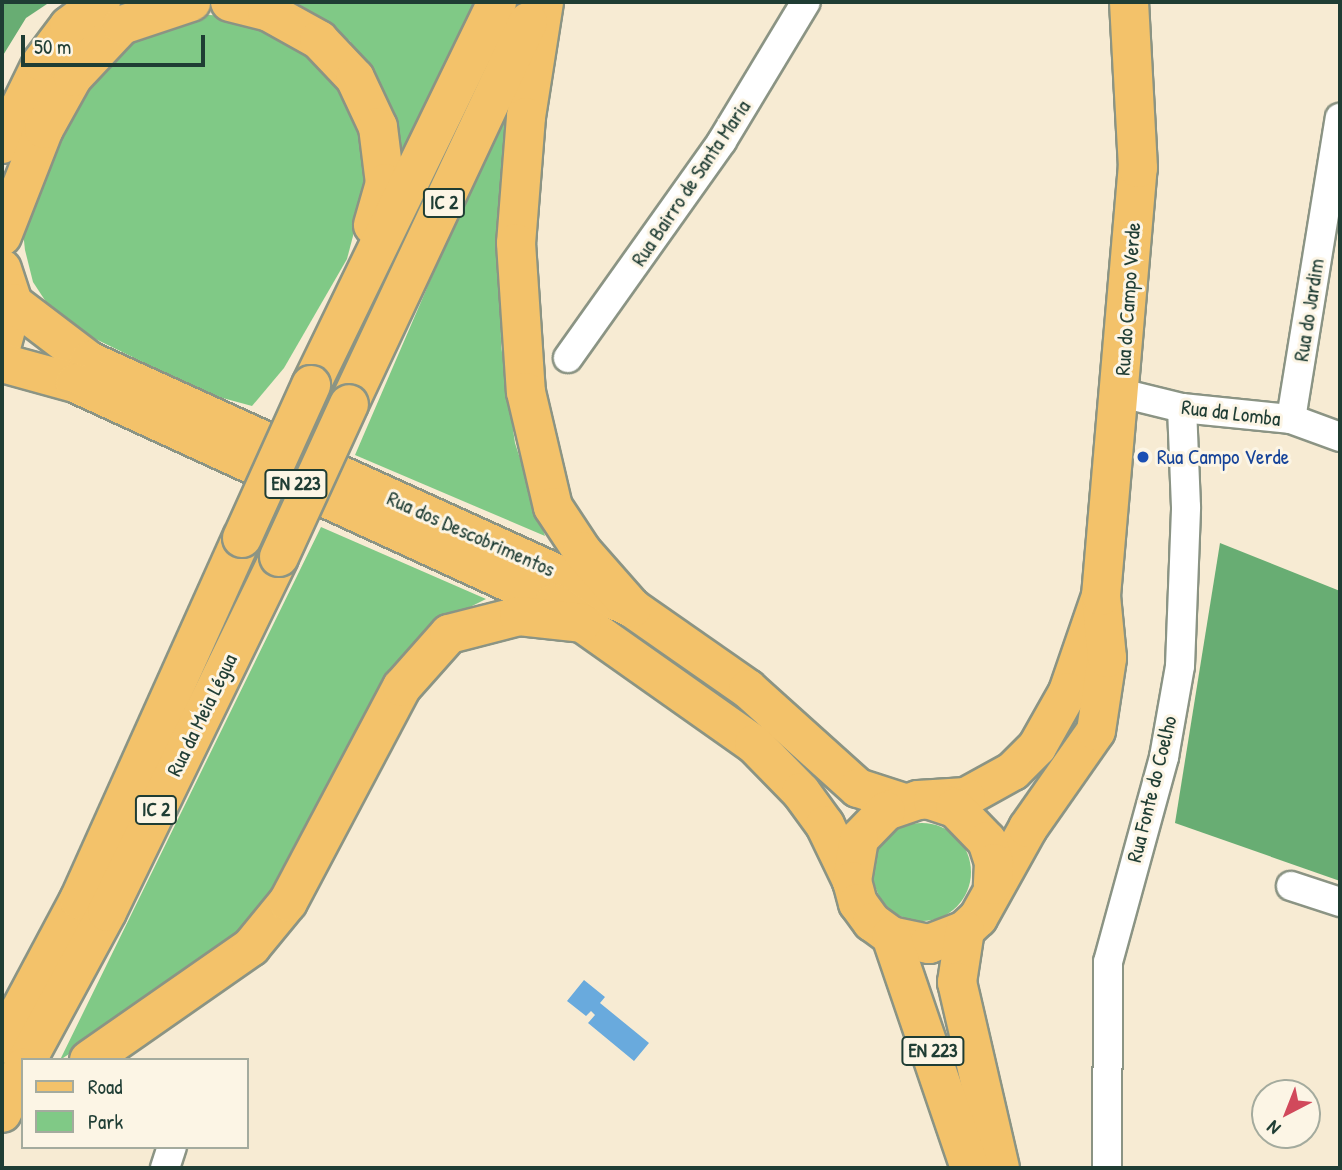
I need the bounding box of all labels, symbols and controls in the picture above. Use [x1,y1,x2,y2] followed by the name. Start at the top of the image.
[24,21,208,65] scale bar
[34,32,71,61] text: 50 m
[626,95,756,271] street label: Rua Bairro de Santa Maria
[421,188,467,218] road number: IC 2
[1110,222,1146,376] street label: Rua do Campo Verde
[1288,257,1330,363] street label: Rua do Jardim
[1180,394,1282,432] street label: Rua da Lomba
[1157,444,1289,470] place label: Rua Campo Verde
[1135,449,1151,465] marker: Rua Campo Verde
[263,468,329,499] road number: EN 223
[383,486,559,582] street label: Rua dos Descobrimentos
[162,650,242,780] street label: Rua da Meia Légua
[1122,713,1182,865] street label: Rua Fonte do Coelho
[133,794,179,825] road number: IC 2
[900,1036,966,1066] road number: EN 223
[21,1058,248,1149] legend
[88,1072,122,1101] text: Road
[1251,1079,1321,1149] north arrow
[88,1107,123,1136] text: Park
[1261,1115,1286,1141] text: N

